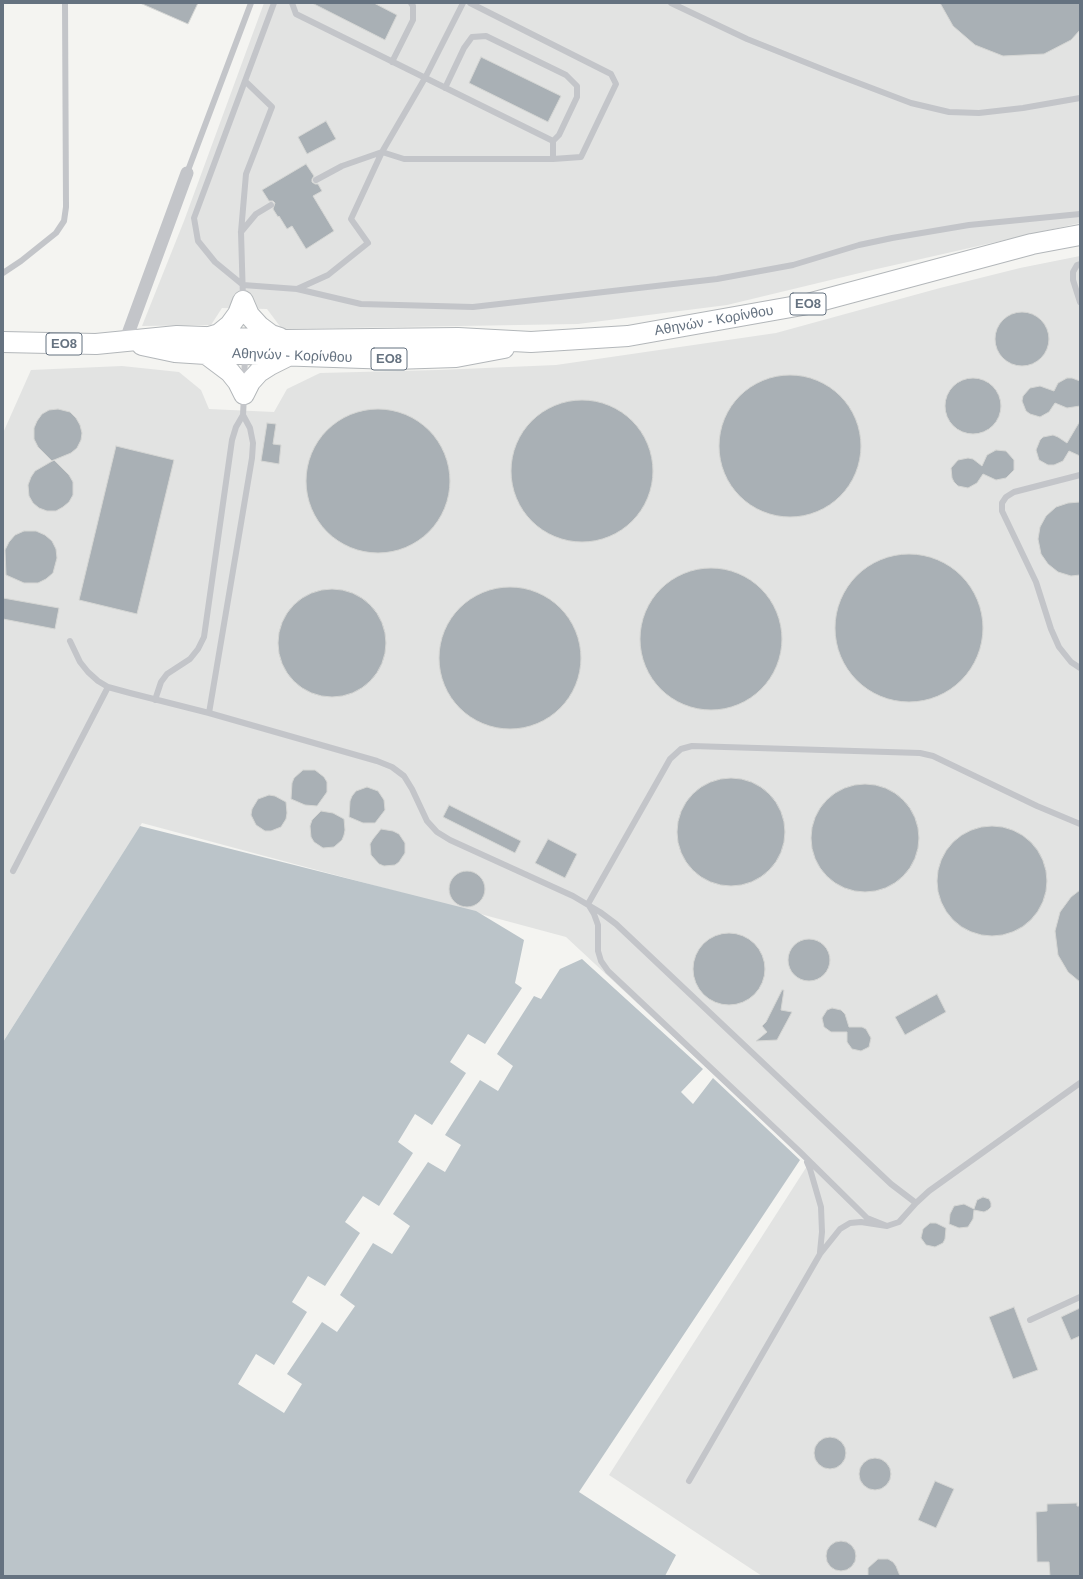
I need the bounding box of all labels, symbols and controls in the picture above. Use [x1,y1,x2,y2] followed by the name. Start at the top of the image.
[790,293,826,315] road number: ΕΟ8
[653,302,775,340] street label: Αθηνών - Κορίνθου
[46,333,82,355] road number: ΕΟ8
[231,346,353,366] street label: Αθηνών - Κορίνθου
[371,348,407,370] road number: ΕΟ8

